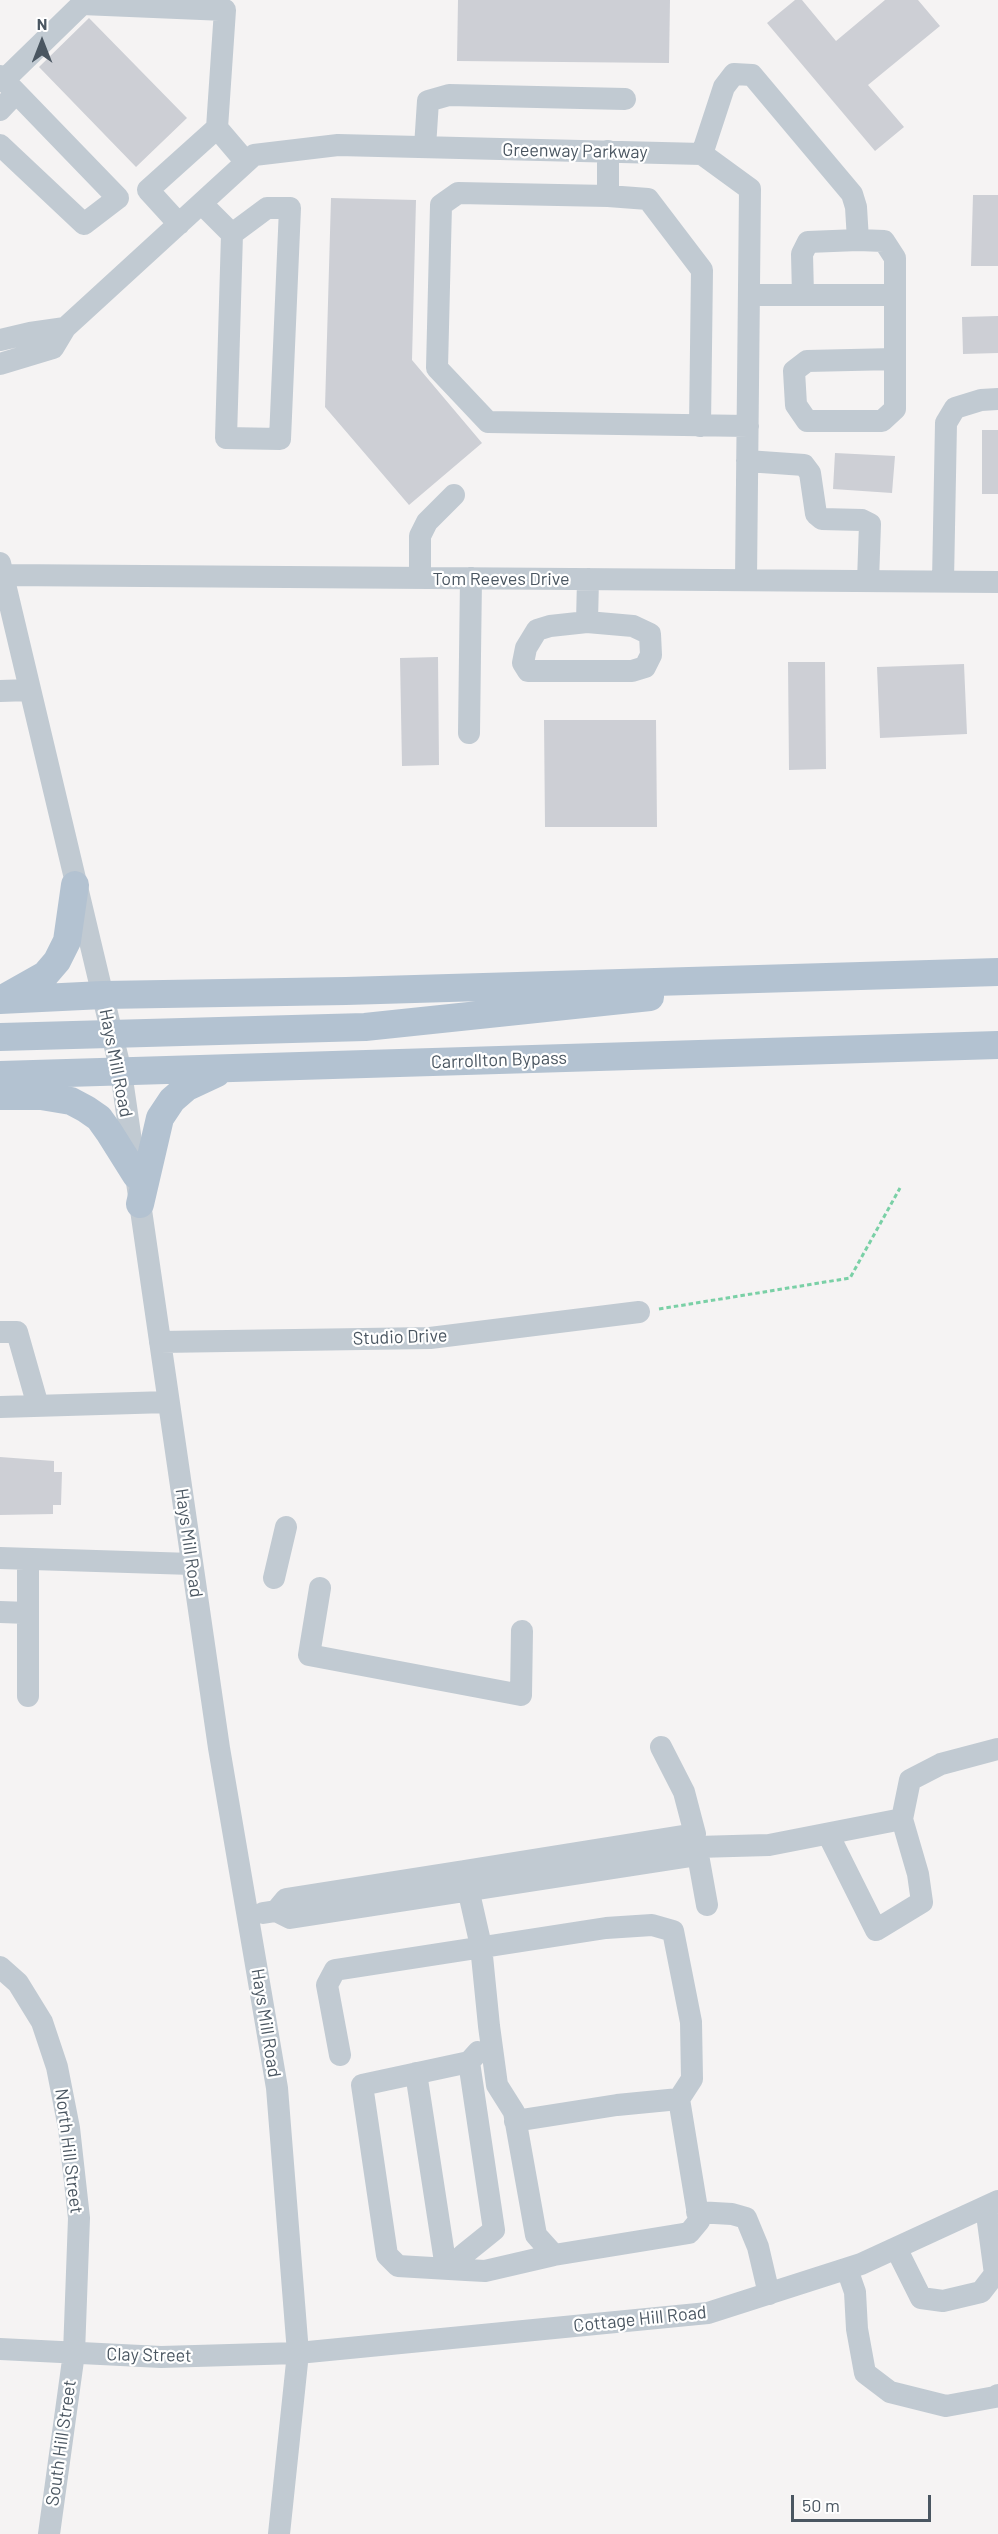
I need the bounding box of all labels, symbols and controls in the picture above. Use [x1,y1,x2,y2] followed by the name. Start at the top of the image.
[12,12,72,72] north arrow
[37,14,47,33] text: N
[502,139,648,163] street label: Greenway Parkway
[432,568,570,590] street label: Tom Reeves Drive
[95,1007,137,1119] street label: Hays Mill Road
[431,1047,567,1073] street label: Carrollton Bypass
[352,1325,448,1349] street label: Studio Drive
[171,1487,207,1599] street label: Hays Mill Road
[247,1967,285,2079] street label: Hays Mill Road
[51,2087,87,2215] street label: North Hill Street
[572,2301,708,2337] street label: Cottage Hill Road
[106,2343,192,2367] street label: Clay Street
[41,2379,81,2507] street label: South Hill Street
[794,2483,934,2521] scale bar
[802,2494,840,2516] text: 50 m

